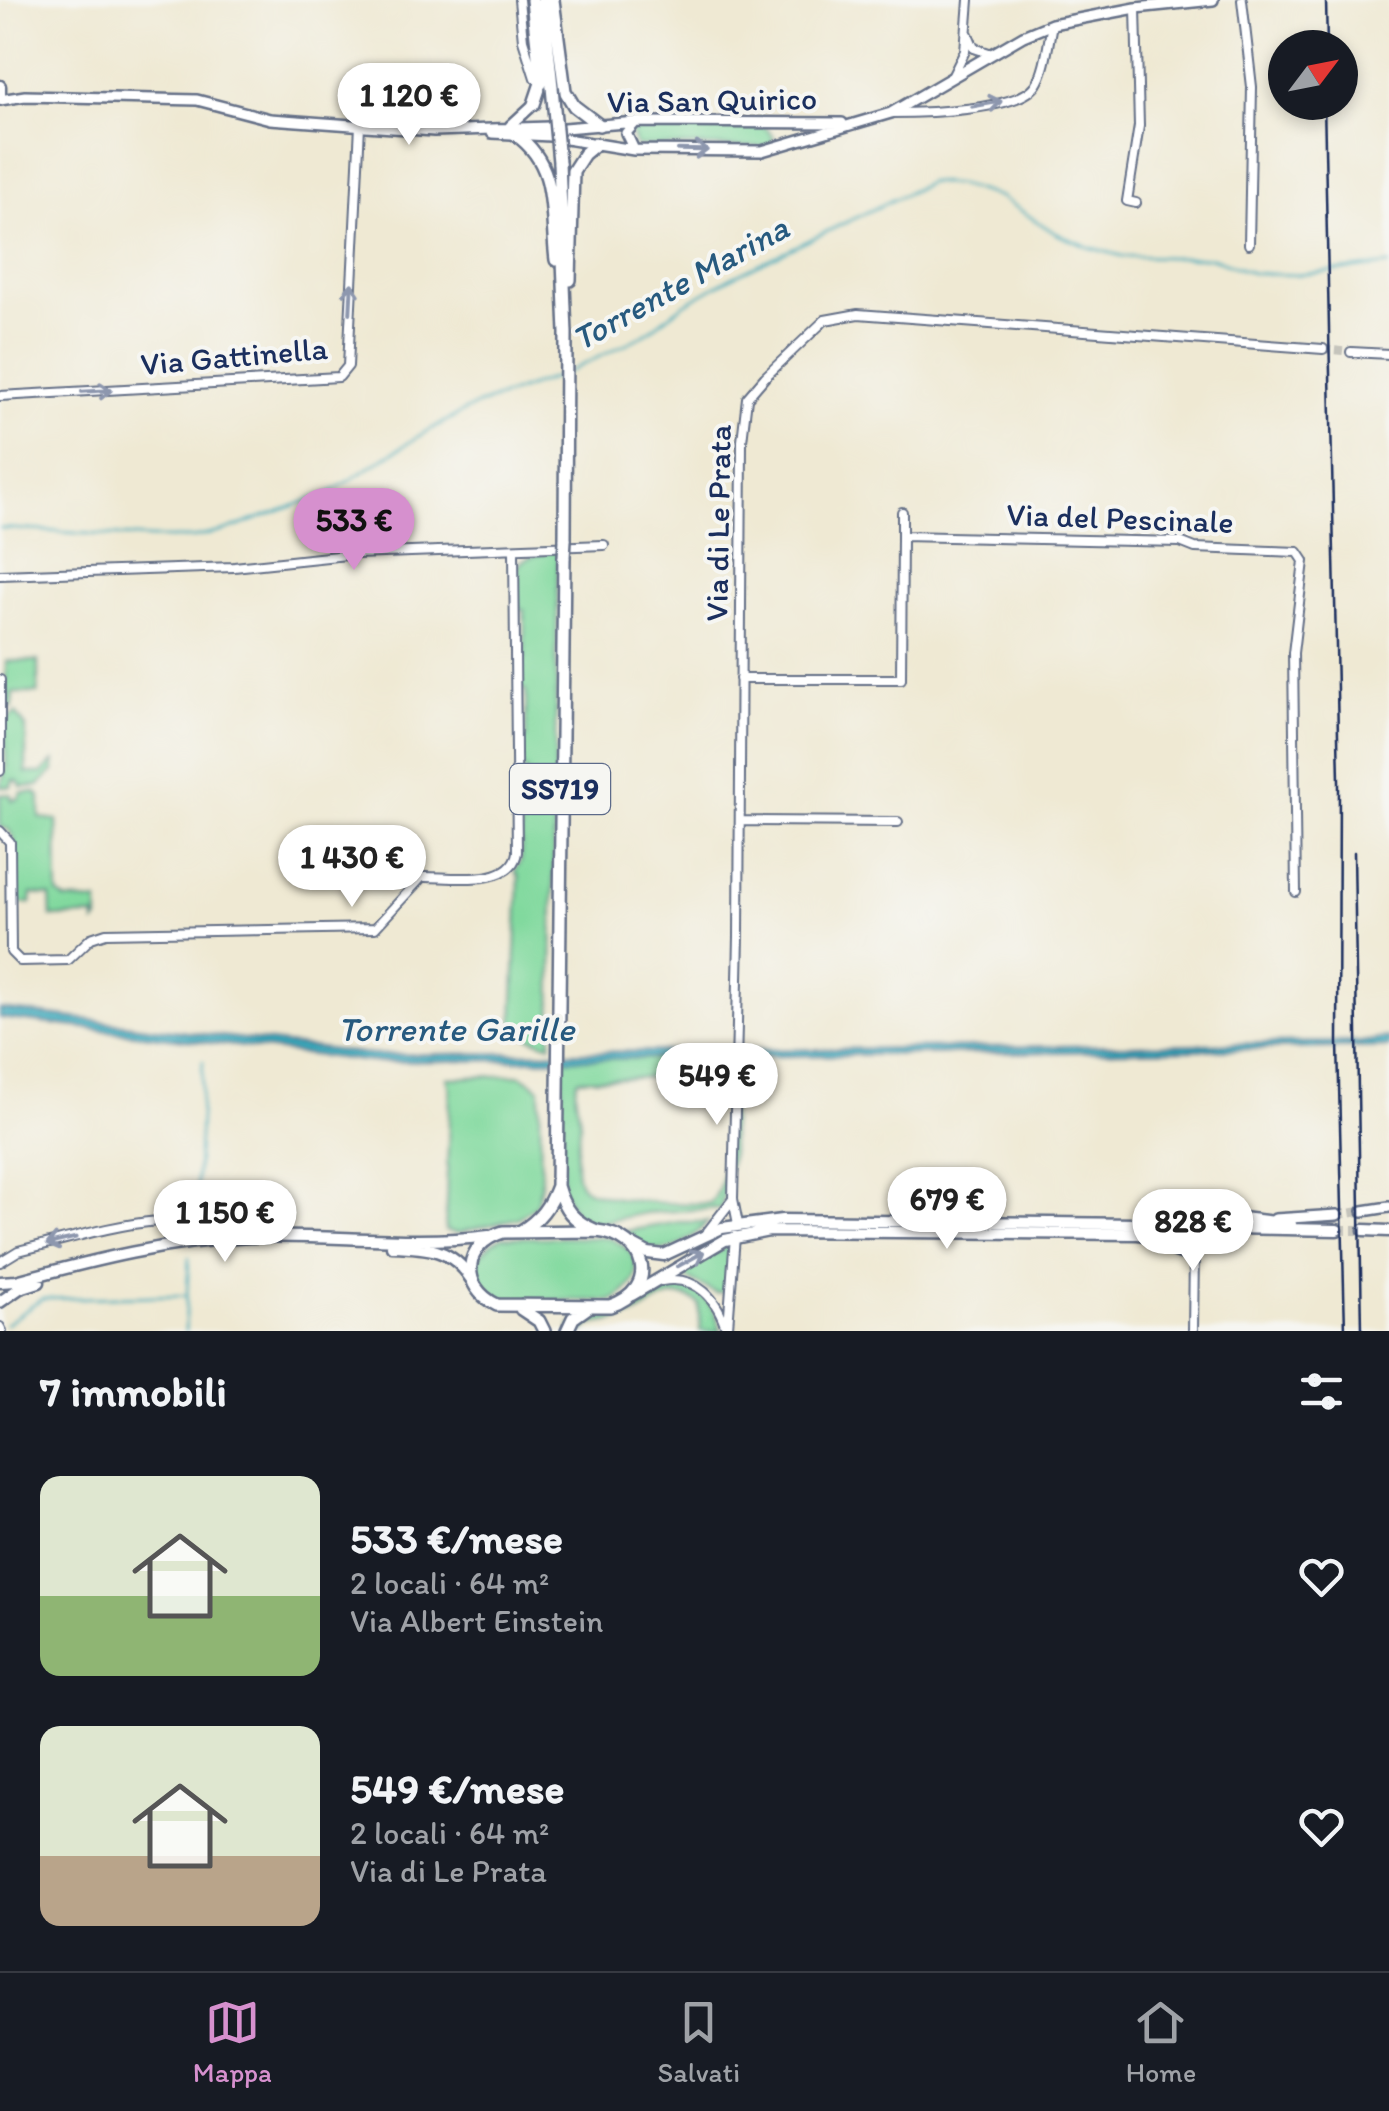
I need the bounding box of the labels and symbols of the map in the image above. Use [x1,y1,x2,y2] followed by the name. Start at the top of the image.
[1268,30,1358,120] north arrow
[317,63,501,148] pin: 1 120 €
[606,79,818,121] street label: Via San Quirico
[970,94,1003,113] one-way arrow
[677,141,709,160] one-way arrow
[564,206,797,360] water label: Torrente Marina
[342,282,361,314] one-way arrow
[139,329,330,383] street label: Via Gattinella
[81,381,113,400] one-way arrow
[697,424,739,622] street label: Via di Le Prata
[284,488,424,573] pin: 533 €
[1006,495,1234,541] street label: Via del Pescinale
[510,764,610,814] road number: SS719
[260,825,444,910] pin: 1 430 €
[338,1008,576,1050] water label: Torrente Garille
[647,1043,787,1128] pin: 549 €
[877,1167,1017,1252] pin: 679 €
[133,1180,317,1265] pin: 1 150 €
[1123,1189,1263,1274] pin: 828 €
[46,1233,78,1251] one-way arrow
[675,1248,705,1268] one-way arrow

